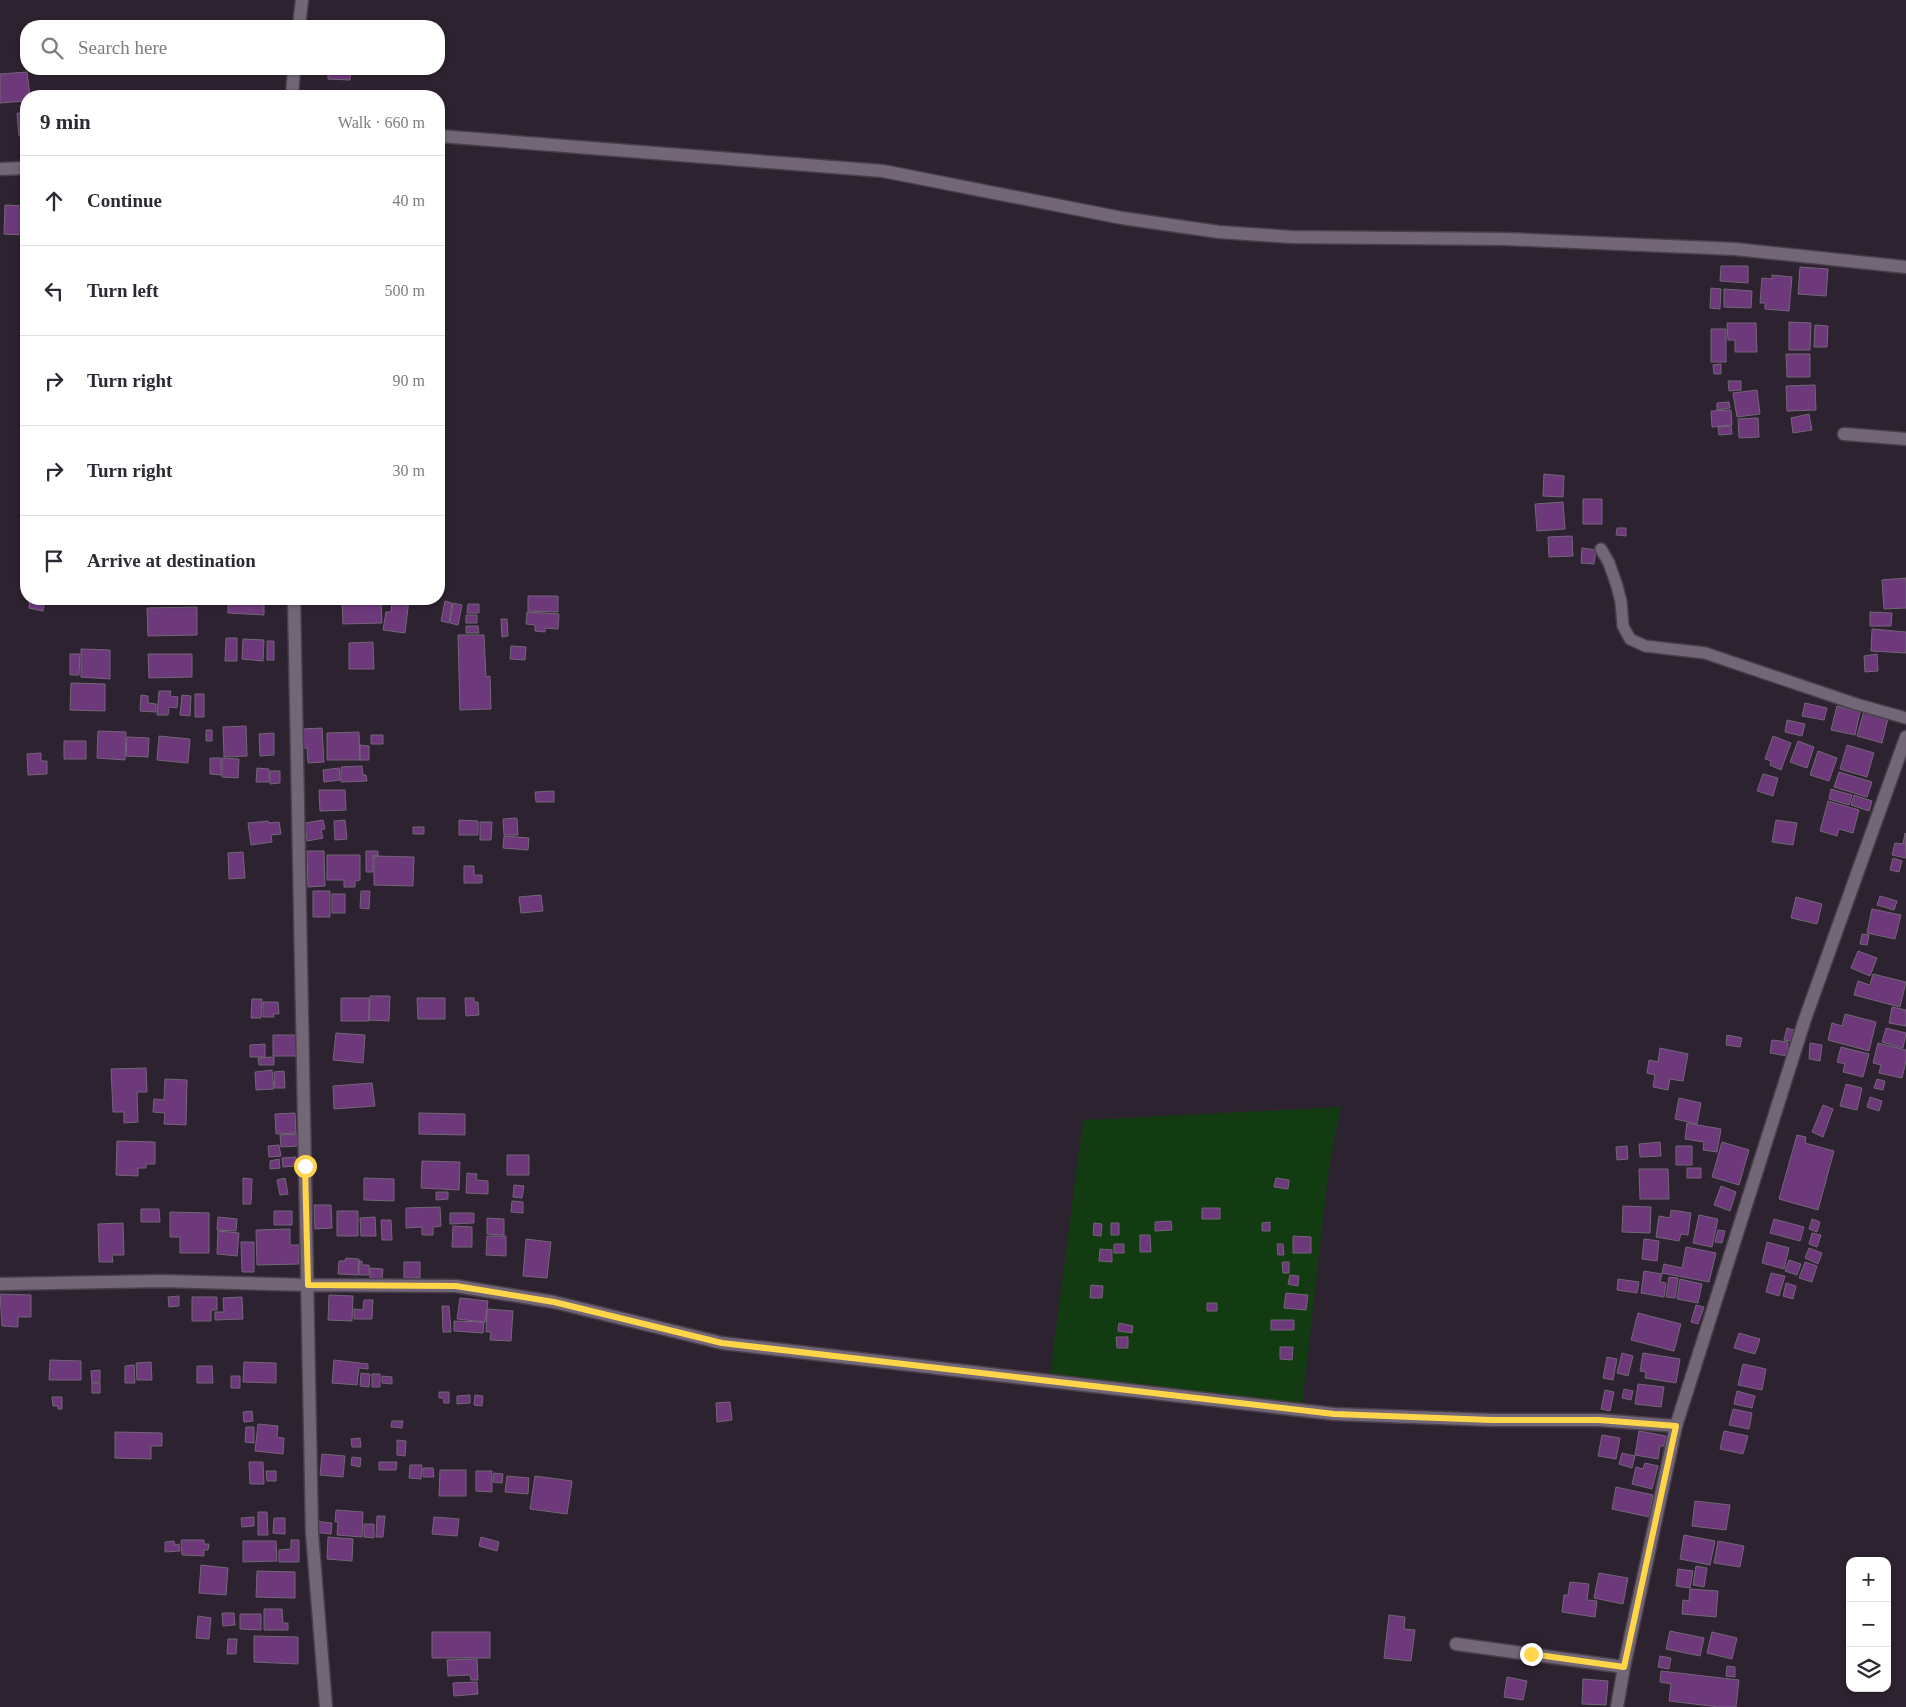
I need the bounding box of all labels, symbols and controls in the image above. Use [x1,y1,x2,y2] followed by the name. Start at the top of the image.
[20,20,445,75] search box
[38,34,66,62] icon: search
[78,37,167,58] text: Search here
[40,110,91,134] text: 9 min
[338,114,425,131] text: Walk · 660 m
[40,187,68,215] icon: ahead
[87,190,162,211] text: Continue
[393,192,425,209] text: 40 m
[40,277,68,305] icon: left
[87,280,159,301] text: Turn left
[385,282,425,299] text: 500 m
[40,367,68,395] icon: right
[87,370,172,391] text: Turn right
[393,372,425,389] text: 90 m
[40,457,68,485] icon: right
[87,460,172,481] text: Turn right
[393,462,425,479] text: 30 m
[40,547,68,575] icon: arrive
[87,550,256,571] text: Arrive at destination
[294,1155,317,1178] route start
[1846,1557,1891,1692] map controls
[1846,1557,1891,1602] button: +
[1846,1602,1891,1647] button: −
[1520,1643,1543,1666] route end
[1846,1647,1891,1692] button: layers

